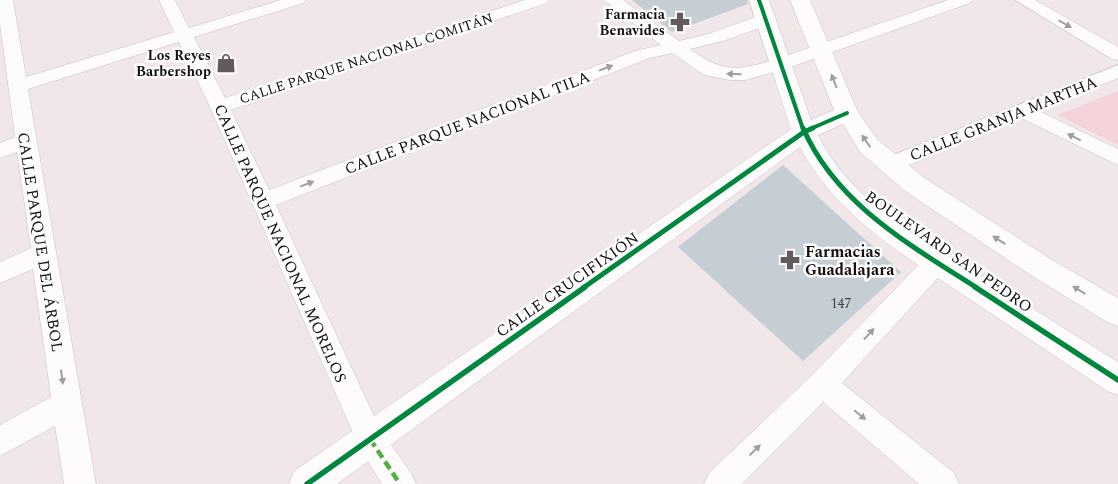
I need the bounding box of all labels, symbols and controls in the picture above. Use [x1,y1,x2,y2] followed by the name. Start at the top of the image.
[599,4,666,41] place label: Farmacia Benavides
[237,7,496,109] street label: CALLE PARQUE NACIONAL COMITÁN
[669,11,691,33] pharmacy icon: Farmacia Benavides
[1059,20,1072,29] one-way arrow
[136,45,211,82] place label: Los Reyes Barbershop
[215,52,237,74] shop icon: Los Reyes Barbershop
[599,64,614,72] one-way arrow
[341,65,594,181] street label: CALLE PARQUE NACIONAL TILA
[726,70,742,78] one-way arrow
[906,70,1101,168] street label: CALLE GRANJA MARTHA
[830,74,838,88] one-way arrow
[208,100,353,387] street label: CALLE PARQUE NACIONAL MORELOS
[11,130,69,354] street label: CALLE PARQUE DEL ÁRBOL
[1067,133,1082,141] one-way arrow
[861,134,871,147] one-way arrow
[300,179,314,187] one-way arrow
[860,185,1037,319] street label: BOULEVARD SAN PEDRO
[491,226,644,343] street label: CALLE CRUCIFIXIÓN
[992,235,1005,245] one-way arrow
[805,240,895,282] place label: Farmacias Guadalajara
[779,249,801,271] pharmacy icon: Farmacias Guadalajara
[1072,285,1085,294] one-way arrow
[831,293,852,314] house number: 147
[863,329,875,341] one-way arrow
[58,369,66,385] one-way arrow
[853,410,866,421] one-way arrow
[749,444,761,456] one-way arrow

